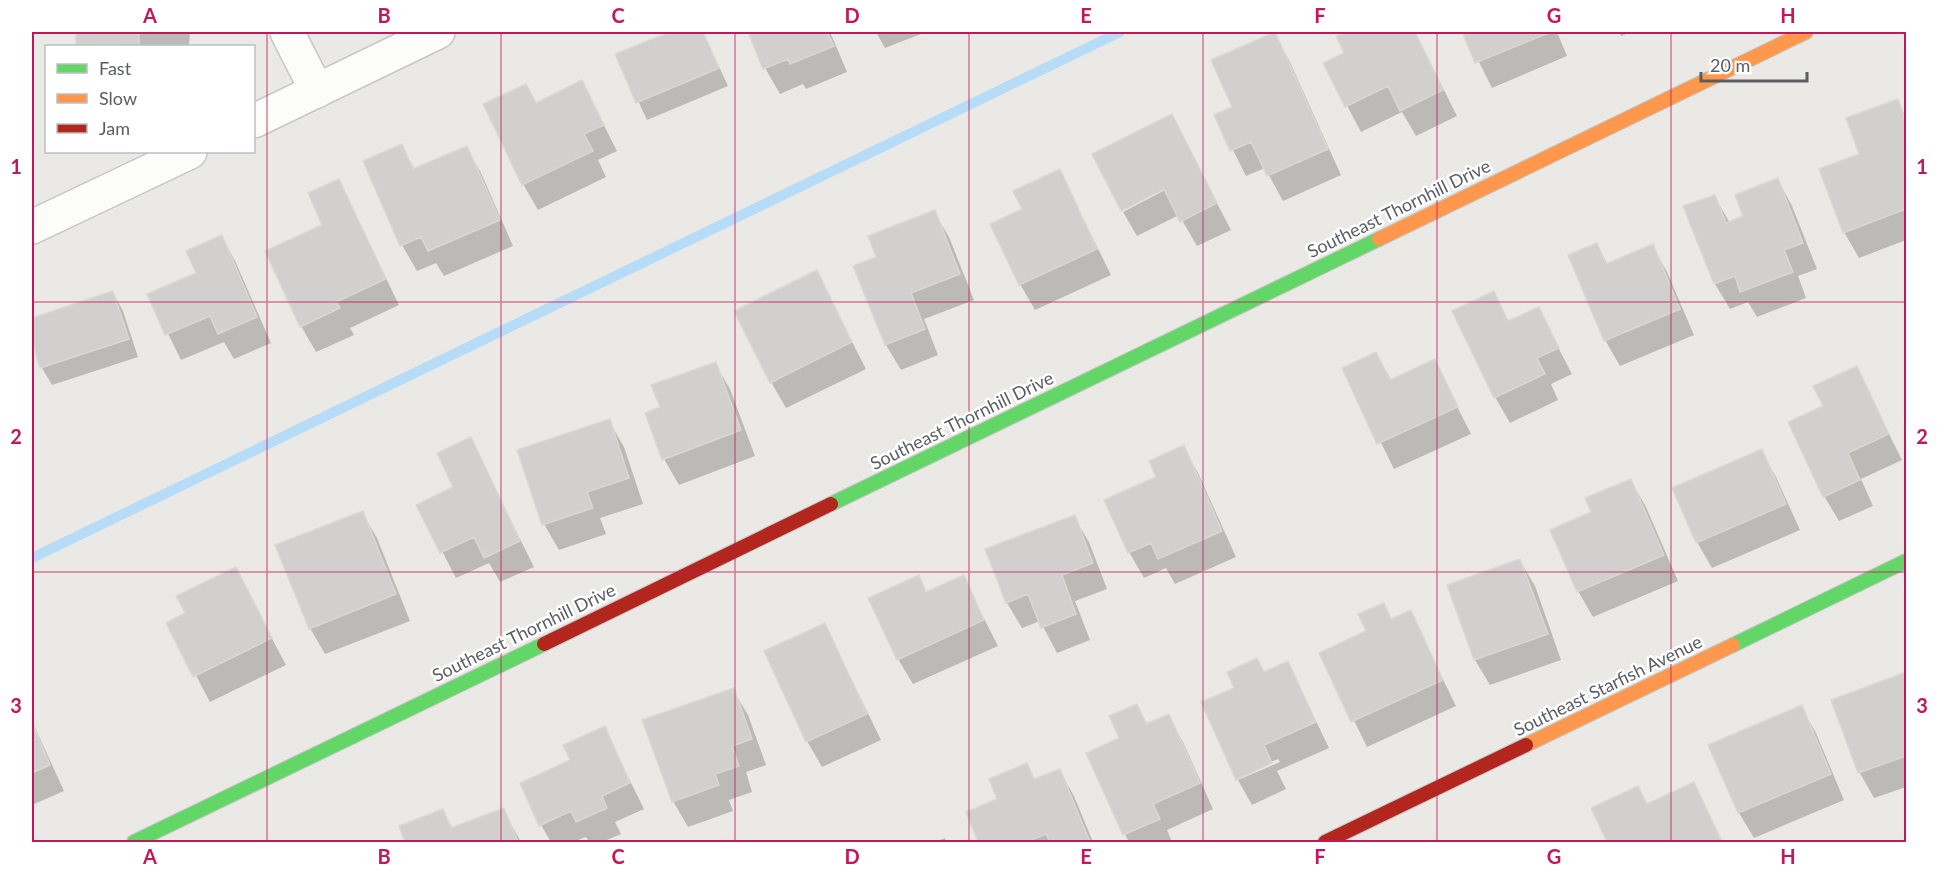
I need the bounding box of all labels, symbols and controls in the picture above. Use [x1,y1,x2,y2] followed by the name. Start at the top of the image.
[142,3,157,27] text: A
[377,3,391,27] text: B
[611,3,625,27] text: C
[844,3,860,27] text: D
[1080,3,1092,27] text: E
[1314,3,1326,27] text: F
[1547,3,1561,27] text: G
[1780,3,1796,27] text: H
[45,45,255,153] legend
[1701,45,1808,83] scale bar
[1710,54,1750,76] text: 20 m
[99,57,132,79] text: Fast
[99,87,137,109] text: Slow
[99,117,130,139] text: Jam
[10,154,22,178] text: 1
[1303,154,1494,262] street label: Southeast Thornhill Drive
[1916,154,1928,178] text: 1
[866,366,1057,474] street label: Southeast Thornhill Drive
[10,424,22,448] text: 2
[1916,424,1928,448] text: 2
[428,578,619,686] street label: Southeast Thornhill Drive
[1510,630,1705,740] street label: Southeast Starfish Avenue
[10,693,22,717] text: 3
[1916,693,1928,717] text: 3
[142,844,157,868] text: A
[377,844,391,868] text: B
[611,844,625,868] text: C
[844,844,860,868] text: D
[1080,844,1092,868] text: E
[1314,844,1326,868] text: F
[1547,844,1561,868] text: G
[1780,844,1796,868] text: H

